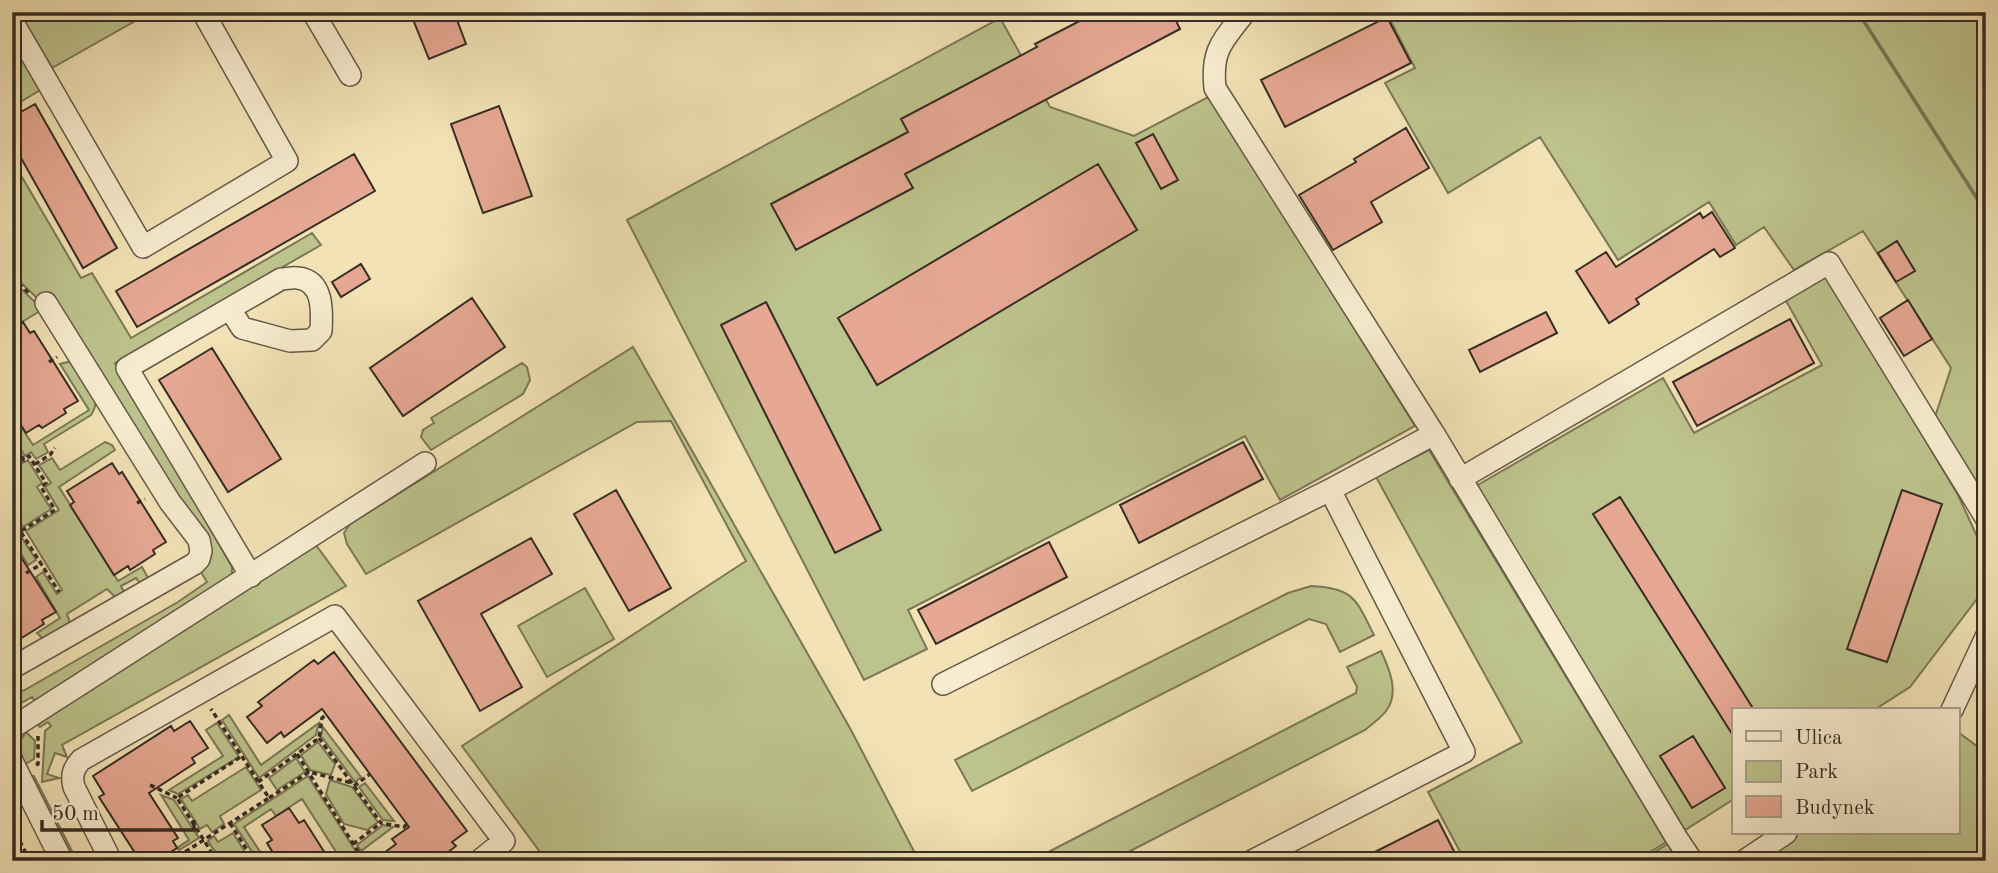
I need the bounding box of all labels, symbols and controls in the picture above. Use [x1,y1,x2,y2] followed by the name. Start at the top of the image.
[1732,708,1960,834] legend
[1795,728,1842,749] text: Ulica
[1795,762,1838,783] text: Park
[42,789,194,833] scale bar
[1795,798,1875,819] text: Budynek
[52,804,99,825] text: 50 m

